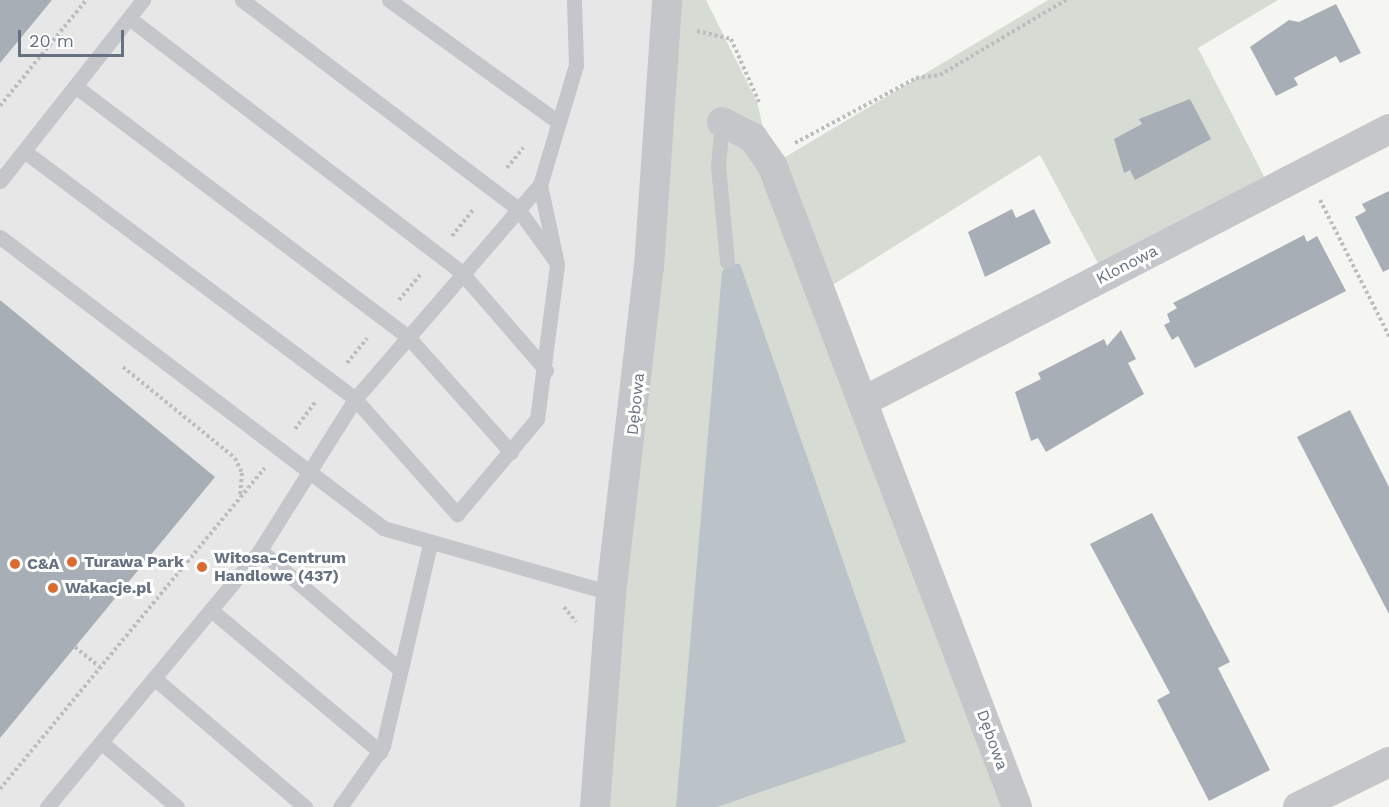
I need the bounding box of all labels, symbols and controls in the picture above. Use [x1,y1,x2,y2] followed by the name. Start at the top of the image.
[21,18,128,56] scale bar
[29,30,74,51] text: 20 m
[1093,241,1161,289] street label: Klonowa
[623,372,649,436] street label: Dębowa
[214,548,346,586] place label: Witosa-Centrum Handlowe (437)
[84,552,184,572] place label: Turawa Park
[27,554,59,574] place label: C&A
[65,555,79,569] marker: Turawa Park
[8,557,22,571] marker: C&A
[195,560,209,574] marker: Witosa-Centrum Handlowe (437)
[65,578,152,598] place label: Wakacje.pl
[46,581,60,595] marker: Wakacje.pl
[972,707,1012,773] street label: Dębowa

